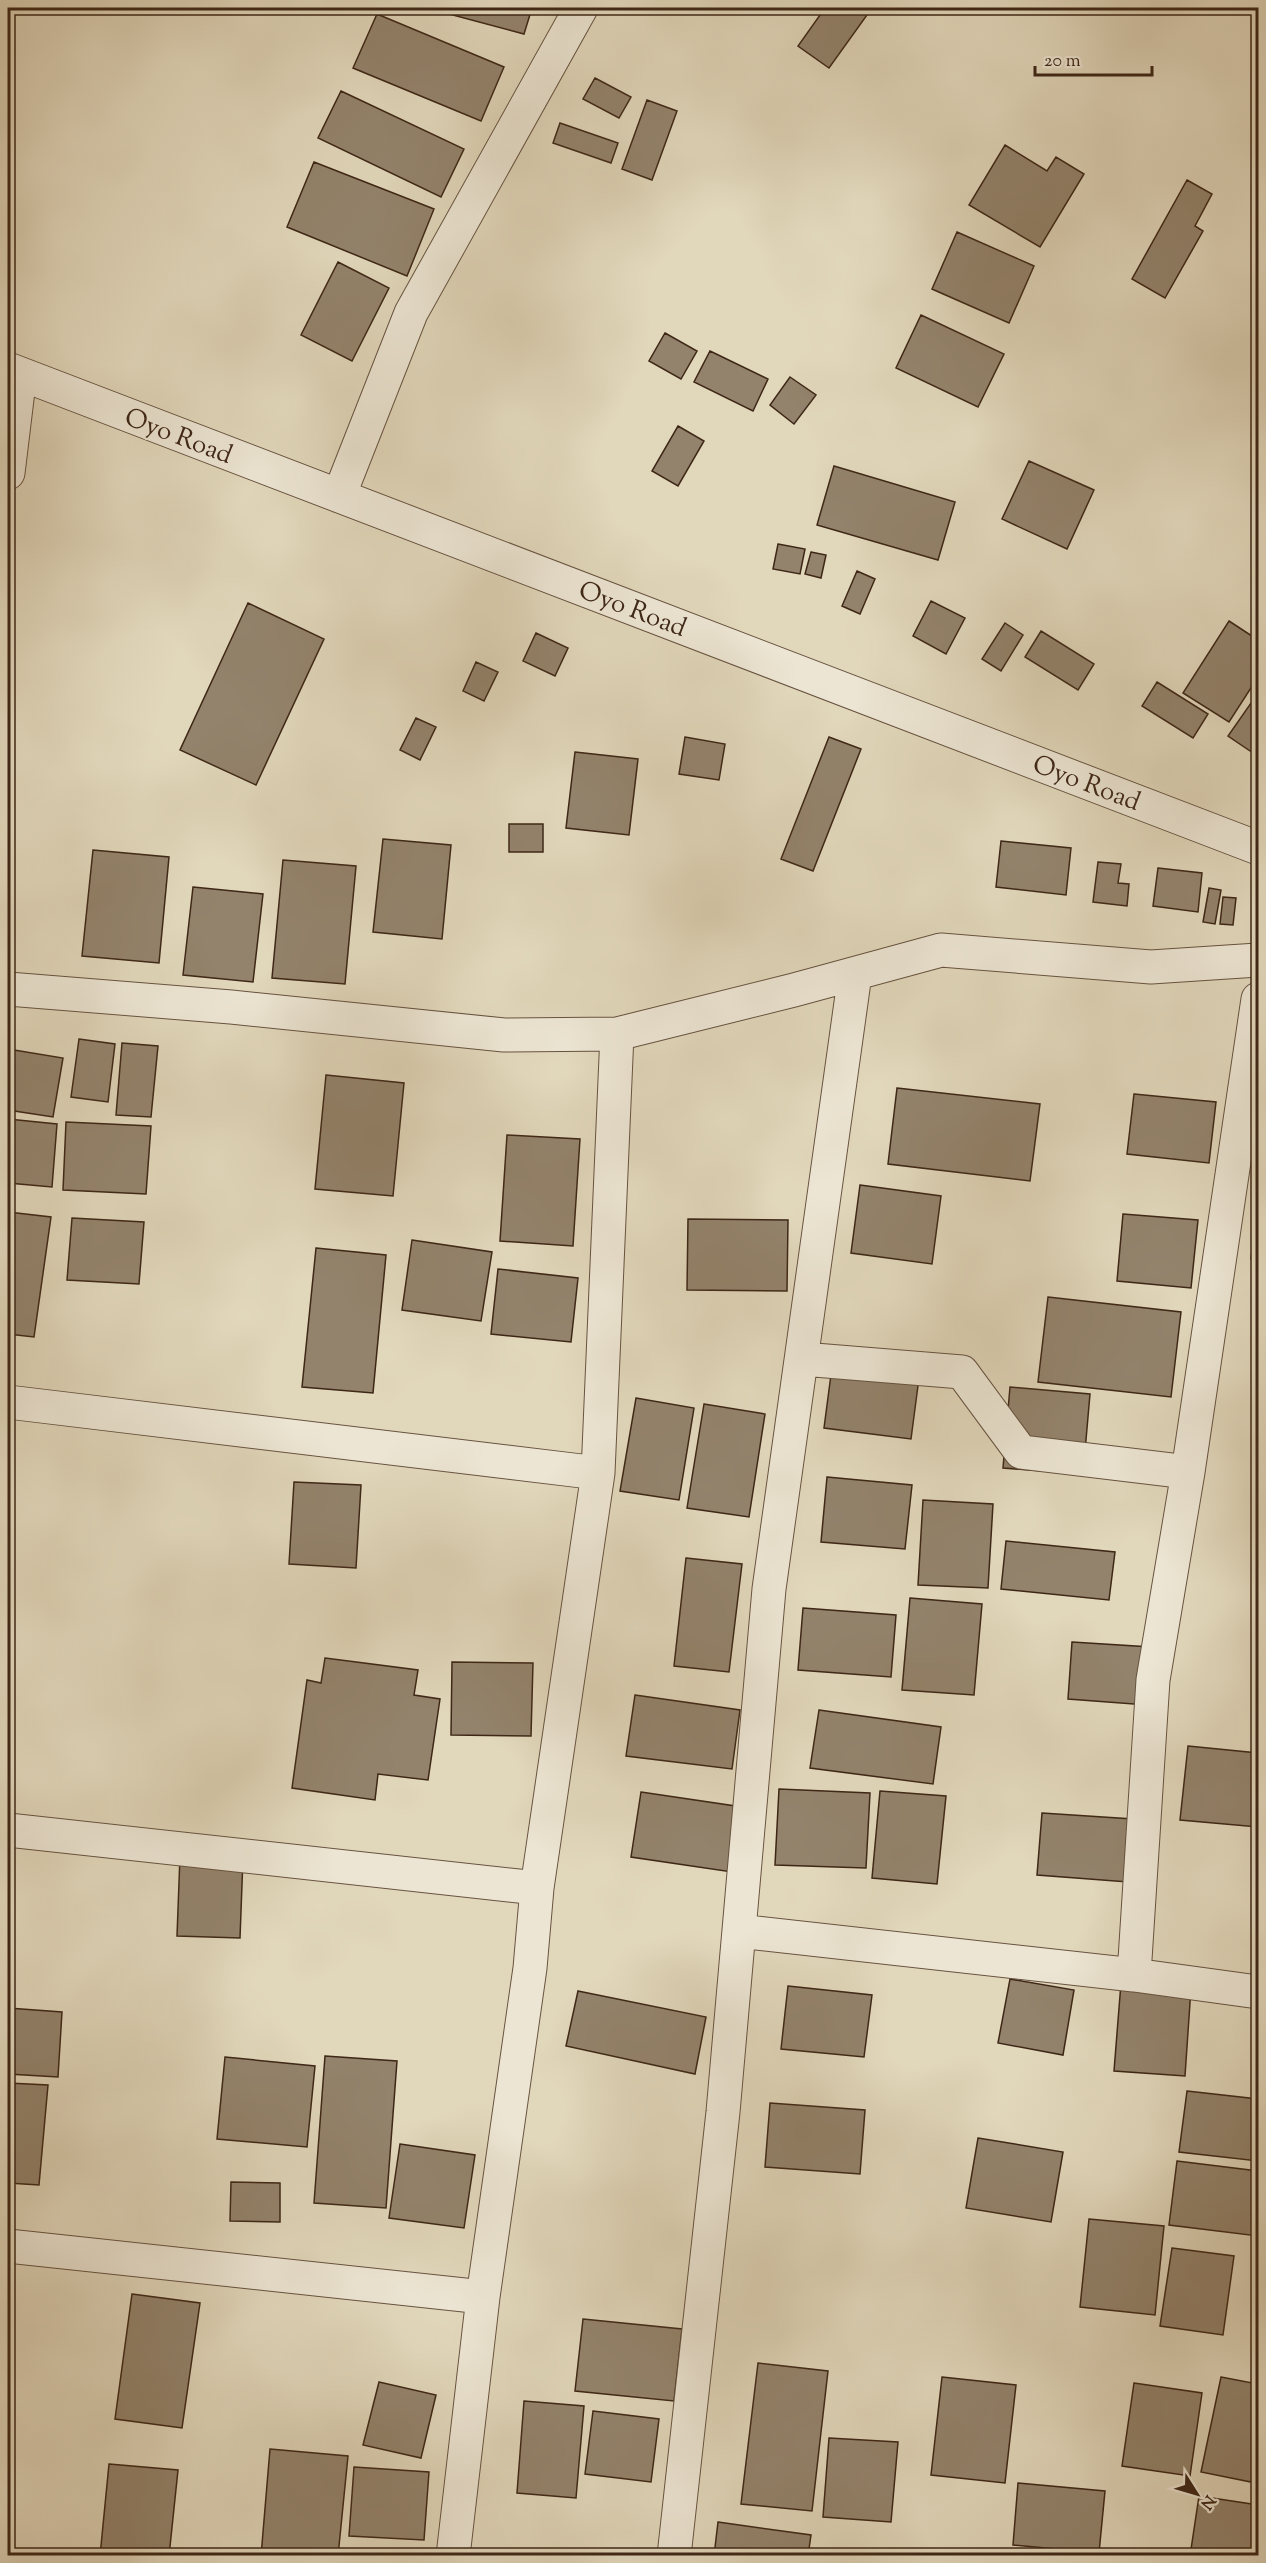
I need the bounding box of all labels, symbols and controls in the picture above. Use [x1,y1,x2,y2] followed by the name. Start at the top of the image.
[1035,39,1152,77] scale bar
[1044,49,1081,75] text: 20 m
[119,400,238,475] street label: Oyo Road
[573,573,692,648] street label: Oyo Road
[1027,747,1146,822] street label: Oyo Road
[1167,2464,1227,2524] north arrow
[1194,2489,1220,2514] text: N

